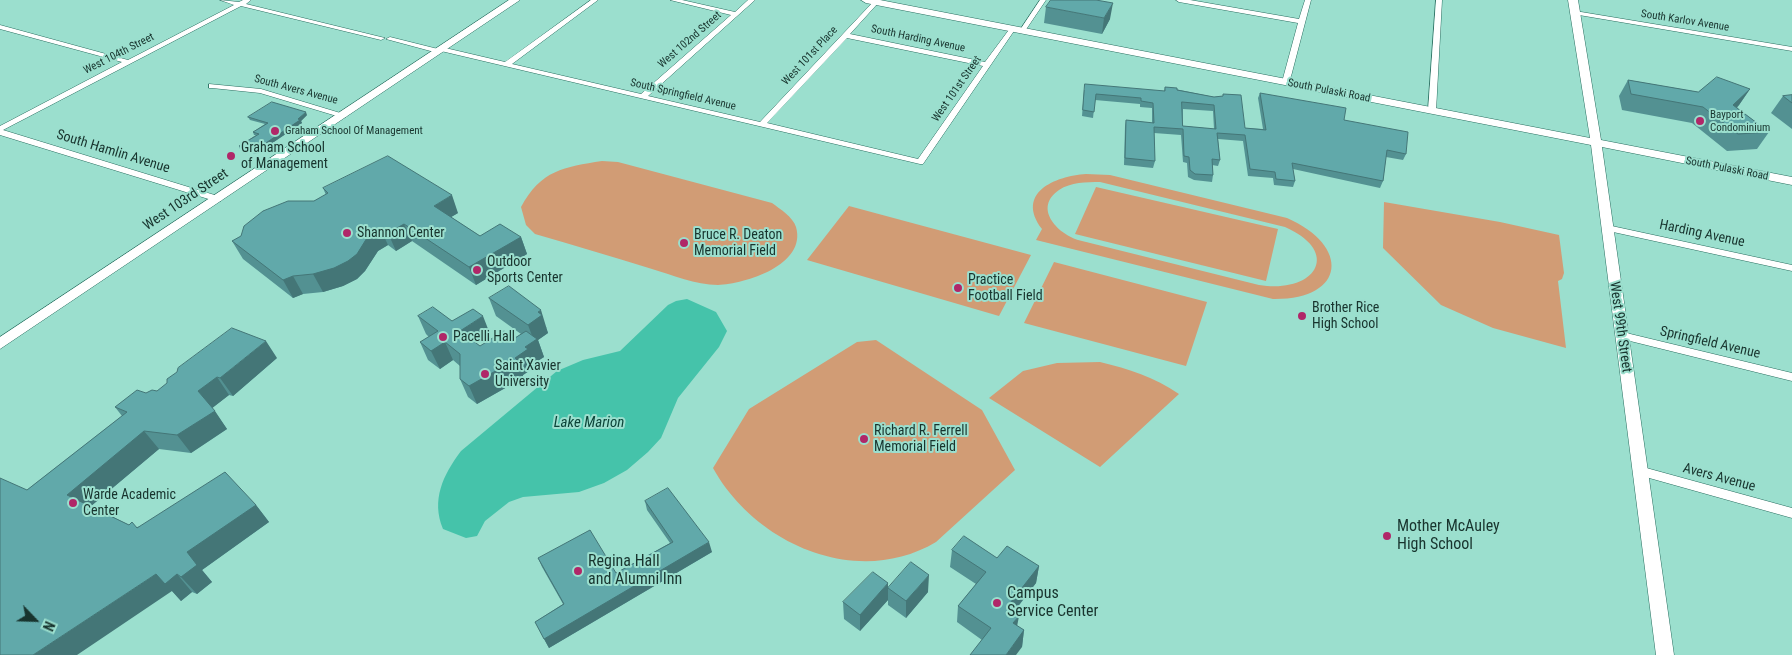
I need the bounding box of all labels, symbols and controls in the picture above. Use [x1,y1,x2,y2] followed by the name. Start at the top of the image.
[1640,8,1730,34] street label: South Karlov Avenue
[656,9,724,71] street label: West 102nd Street
[870,23,966,55] street label: South Harding Avenue
[779,24,841,88] street label: West 101st Place
[82,31,156,77] street label: West 104th Street
[930,54,984,124] street label: West 101st Street
[253,72,339,108] street label: South Avers Avenue
[629,76,737,114] street label: South Springfield Avenue
[1287,77,1371,105] street label: South Pulaski Road
[1710,108,1770,134] place label: Bayport Condominium
[1694,115,1706,127] marker: Bayport Condominium
[285,124,423,138] place label: Graham School Of Management
[269,125,281,137] marker: Graham School Of Management
[54,127,172,177] street label: South Hamlin Avenue
[241,140,328,172] place label: Graham School of Management
[225,150,237,162] marker: Graham School of Management
[1685,155,1769,183] street label: South Pulaski Road
[140,165,232,235] street label: West 103rd Street
[1658,217,1746,251] street label: Harding Avenue
[357,225,445,241] place label: Shannon Center
[341,227,353,239] marker: Shannon Center
[694,227,782,260] place label: Bruce R. Deaton Memorial Field
[678,237,690,249] marker: Bruce R. Deaton Memorial Field
[487,254,563,286] place label: Outdoor Sports Center
[471,264,483,276] marker: Outdoor Sports Center
[968,272,1043,304] place label: Practice Football Field
[1605,281,1635,373] street label: West 99th Street
[952,282,964,294] marker: Practice Football Field
[1312,300,1379,332] place label: Brother Rice High School
[1296,310,1308,322] marker: Brother Rice High School
[1658,323,1762,363] street label: Springfield Avenue
[453,329,515,345] place label: Pacelli Hall
[437,331,449,343] marker: Pacelli Hall
[495,358,561,391] place label: Saint Xavier University
[479,368,491,380] marker: Saint Xavier University
[554,414,624,432] water label: Lake Marion
[874,423,968,456] place label: Richard R. Ferrell Memorial Field
[858,433,870,445] marker: Richard R. Ferrell Memorial Field
[1681,460,1757,496] street label: Avers Avenue
[83,487,176,520] place label: Warde Academic Center
[67,497,79,509] marker: Warde Academic Center
[1397,517,1500,555] place label: Mother McAuley High School
[1381,530,1393,542] marker: Mother McAuley High School
[588,552,682,590] place label: Regina Hall and Alumni Inn
[572,565,584,577] marker: Regina Hall and Alumni Inn
[1007,584,1098,622] place label: Campus Service Center
[10,595,60,645] north arrow
[991,597,1003,609] marker: Campus Service Center
[40,619,58,633] text: N

